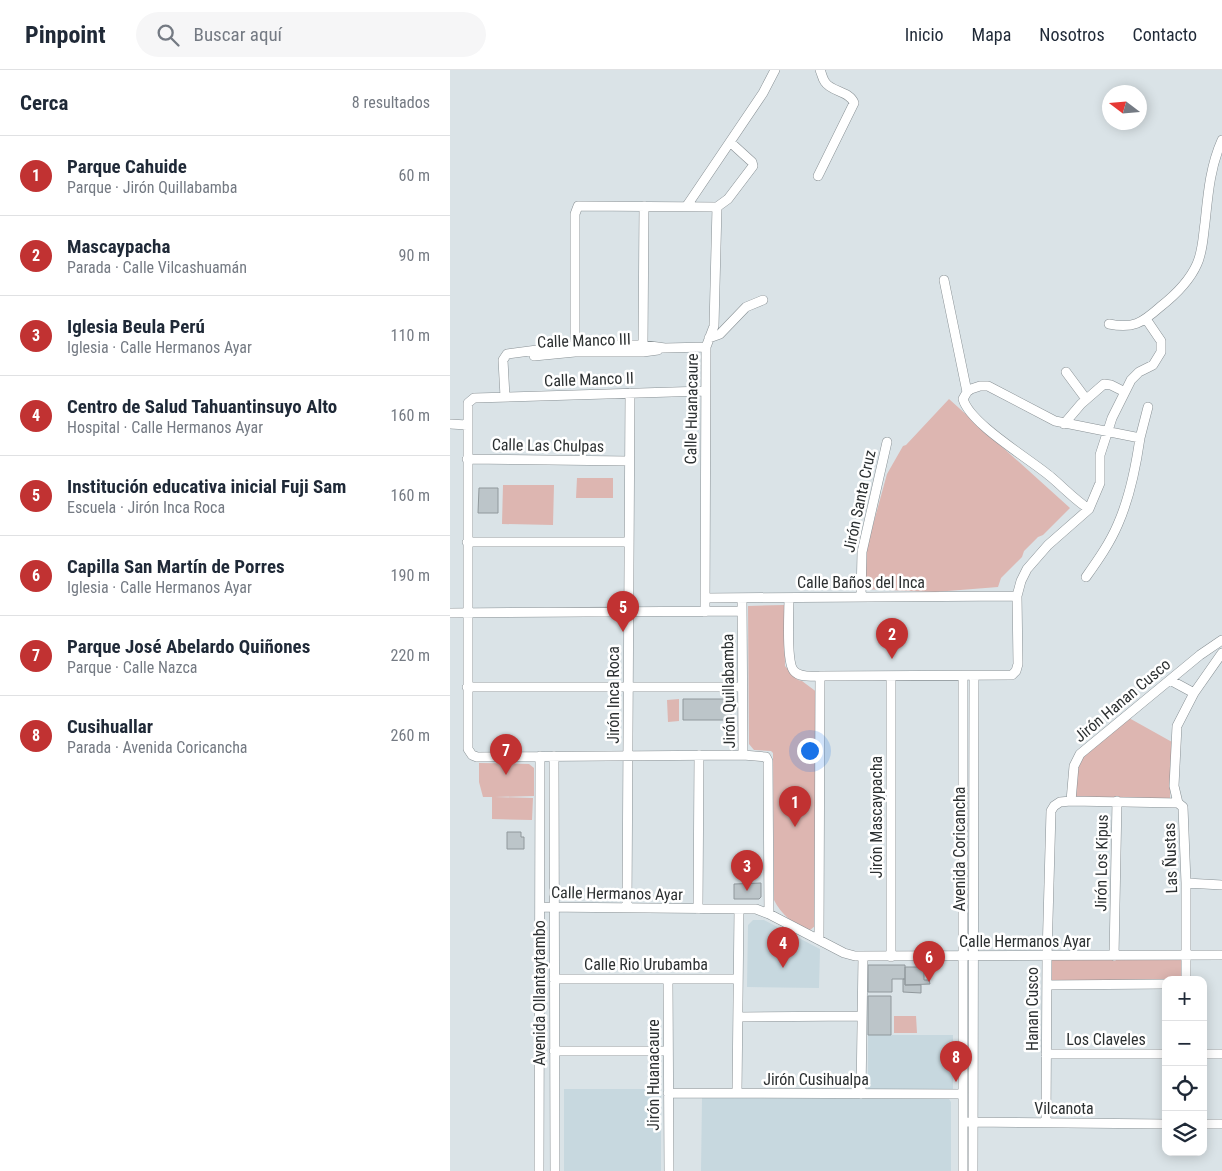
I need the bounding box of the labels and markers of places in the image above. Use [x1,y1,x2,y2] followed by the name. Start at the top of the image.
[607,591,639,632] pin: 5
[876,618,908,659] pin: 2
[490,734,522,775] pin: 7
[779,786,811,827] pin: 1
[731,850,763,891] pin: 3
[767,927,799,968] pin: 4
[913,941,945,982] pin: 6
[940,1041,972,1082] pin: 8

